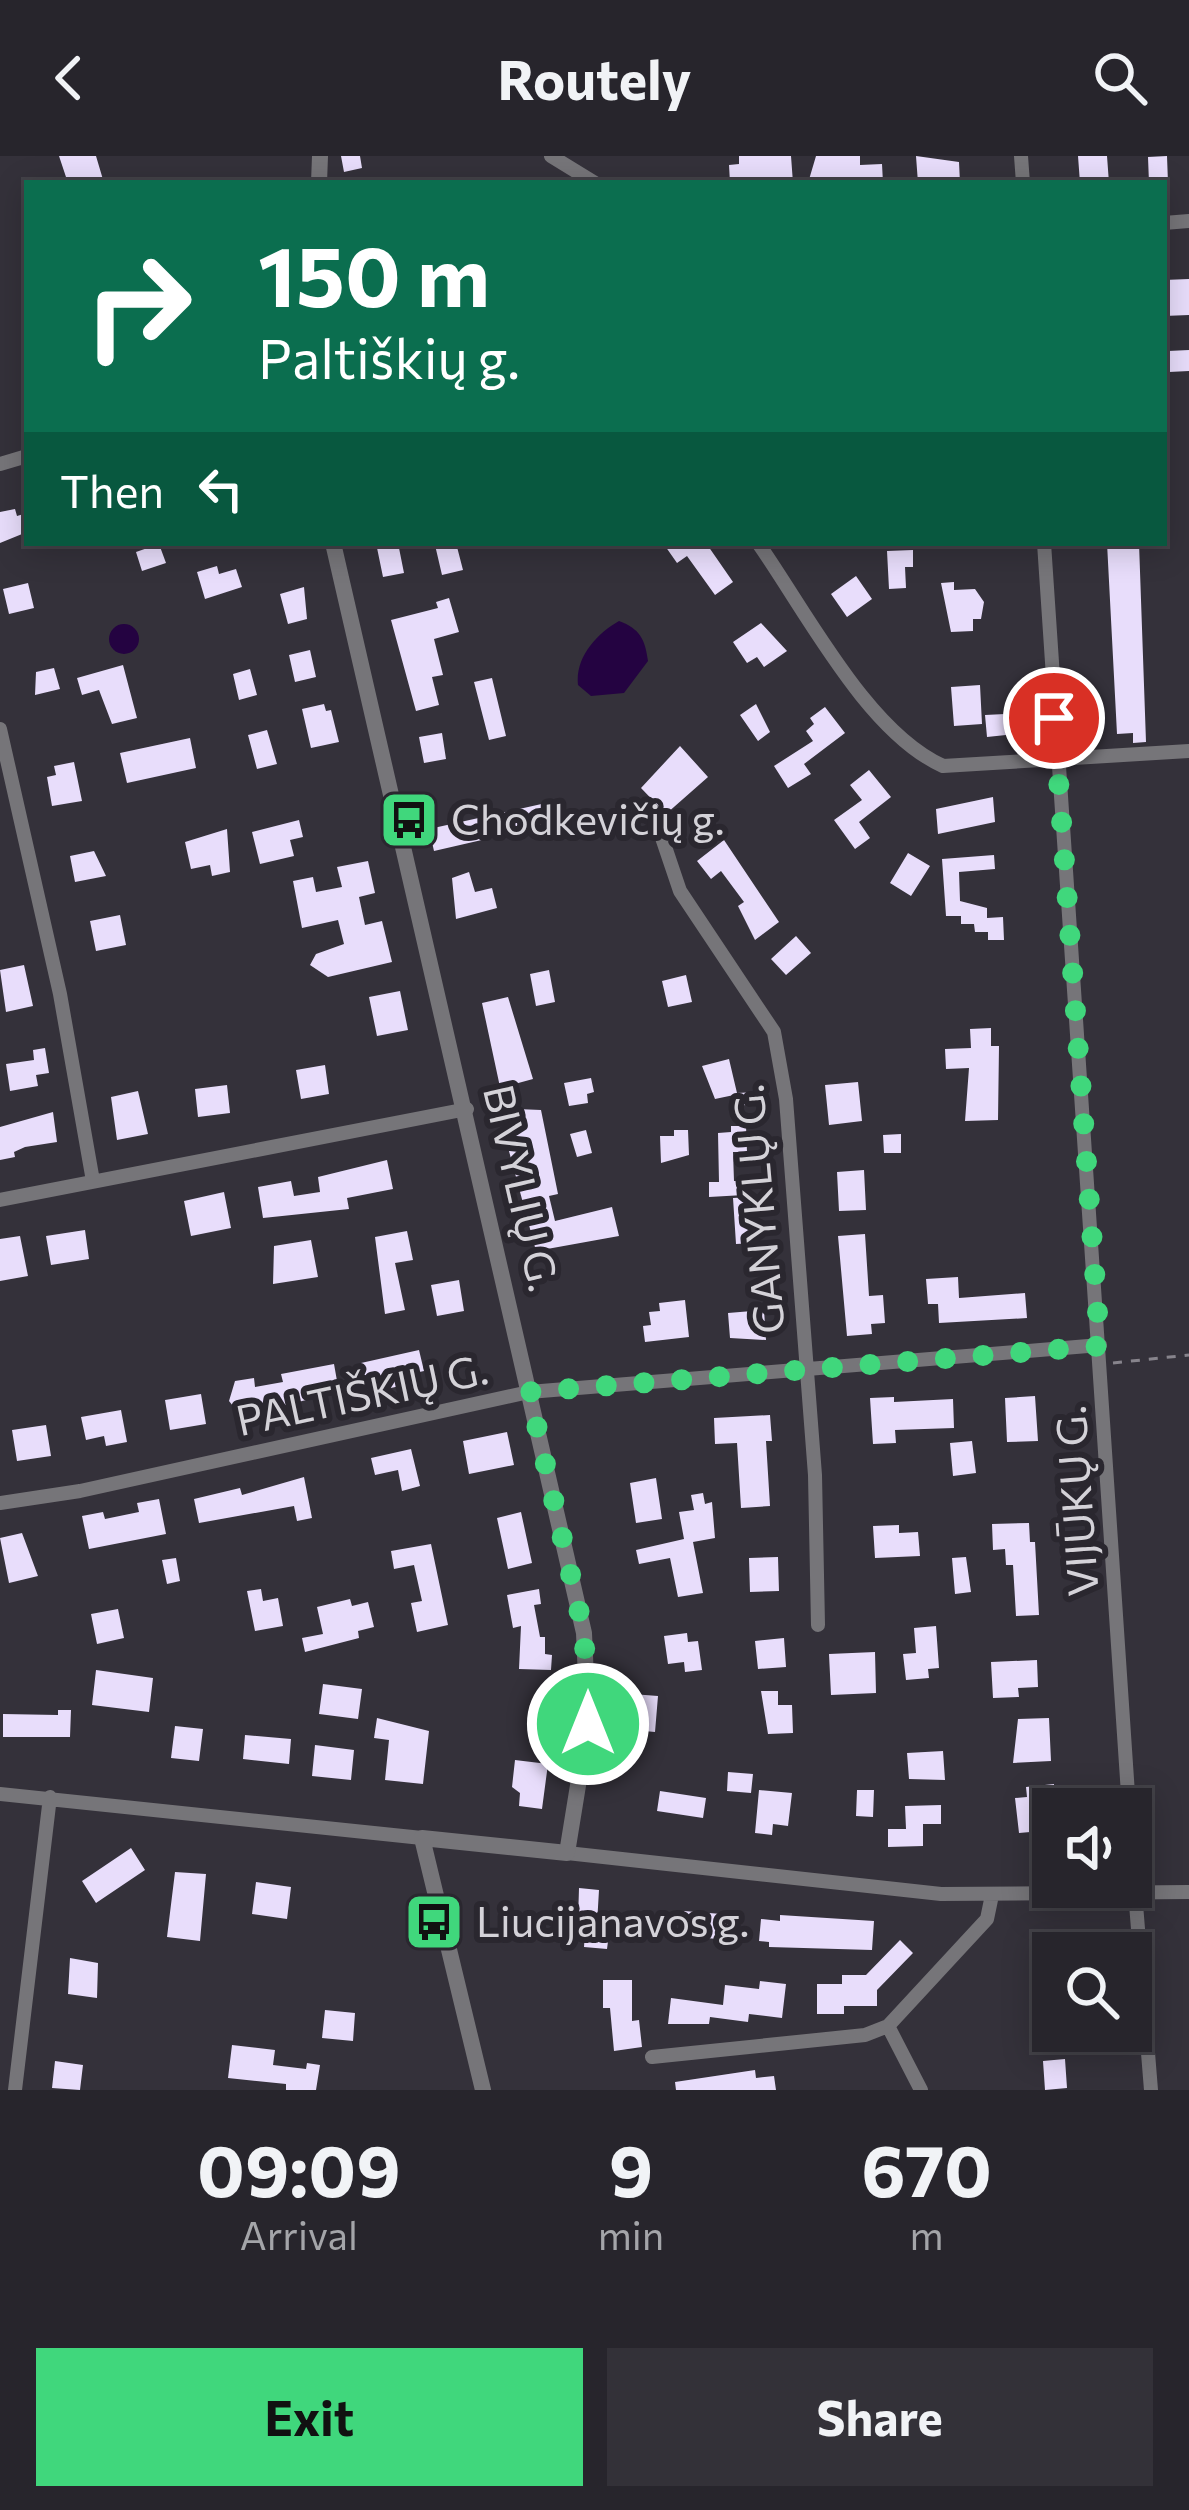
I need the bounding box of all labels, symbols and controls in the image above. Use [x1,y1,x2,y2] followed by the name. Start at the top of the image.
[36,45,102,111] icon: back
[498,45,691,111] text: Routely
[1087,45,1153,111] icon: search
[258,222,490,324] text: 150 m
[60,228,216,384] icon: right
[258,324,520,390] text: Paltiškių g.
[188,456,254,522] icon: left
[60,462,164,517] text: Then
[1003,667,1105,769] pin
[1021,685,1087,751] icon: arrive
[378,789,440,851] bus stop icon: Chodkevičių g.
[451,792,725,844] place label: Chodkevičių g.
[474,1079,572,1296] street label: BIVYLIŲ G.
[720,1082,794,1336] street label: GANYKLŲ G.
[231,1341,492,1445] street label: PALTIŠKIŲ G.
[1042,1404,1108,1598] street label: VIJŪKŲ G.
[525,1661,651,1787] position arrow
[1032,1788,1152,2052] map controls
[1032,1788,1152,1908] button: sound
[403,1891,465,1953] bus stop icon: Liucijanavos g.
[476,1894,749,1946] place label: Liucijanavos g.
[1032,1932,1152,2052] button: search
[197,2124,401,2212] text: 09:09
[609,2124,653,2212] text: 9
[861,2124,992,2212] text: 670
[240,2210,358,2258] text: Arrival
[598,2210,664,2258] text: min
[910,2210,944,2258] text: m
[36,2348,583,2486] button: Exit
[607,2348,1153,2486] button: Share

